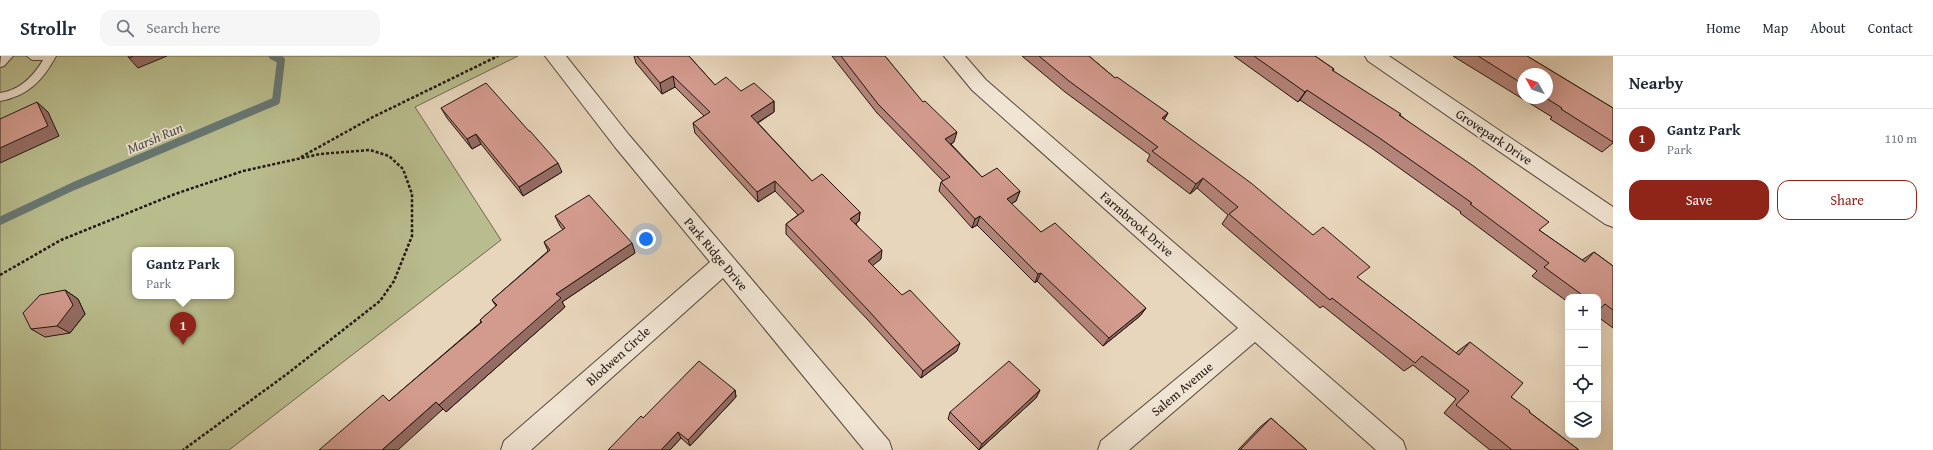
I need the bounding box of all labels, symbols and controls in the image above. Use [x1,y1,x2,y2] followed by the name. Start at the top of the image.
[100,10,380,46] search box
[20,14,76,42] text: Strollr
[114,17,136,39] icon: search
[146,17,220,38] text: Search here
[1706,18,1741,38] text: Home
[1763,18,1788,38] text: Map
[1810,18,1846,38] text: About
[1868,18,1913,38] text: Contact
[1517,68,1553,104] north arrow
[1629,70,1683,95] text: Nearby
[1452,104,1536,170] street label: Grovepark Drive
[124,117,186,159] water label: Marsh Run
[1667,119,1741,140] text: Gantz Park
[1639,129,1645,148] text: 1
[1885,129,1917,148] text: 110 m
[1667,140,1692,159] text: Park
[1629,180,1769,220] button: Save
[1777,180,1917,220] button: Share
[1096,187,1178,261] street label: Farmbrook Drive
[680,213,752,295] street label: Park Ridge Drive
[636,229,656,249] your location
[132,247,234,299] popup
[146,253,220,274] text: Gantz Park
[146,274,171,293] text: Park
[1565,294,1601,438] map controls
[1565,294,1601,330] button: +
[170,312,196,345] pin: 1
[582,322,654,390] street label: Blodwen Circle
[1565,330,1601,366] button: −
[1147,357,1217,421] street label: Salem Avenue
[1565,366,1601,402] button: locate
[1565,402,1601,438] button: layers

